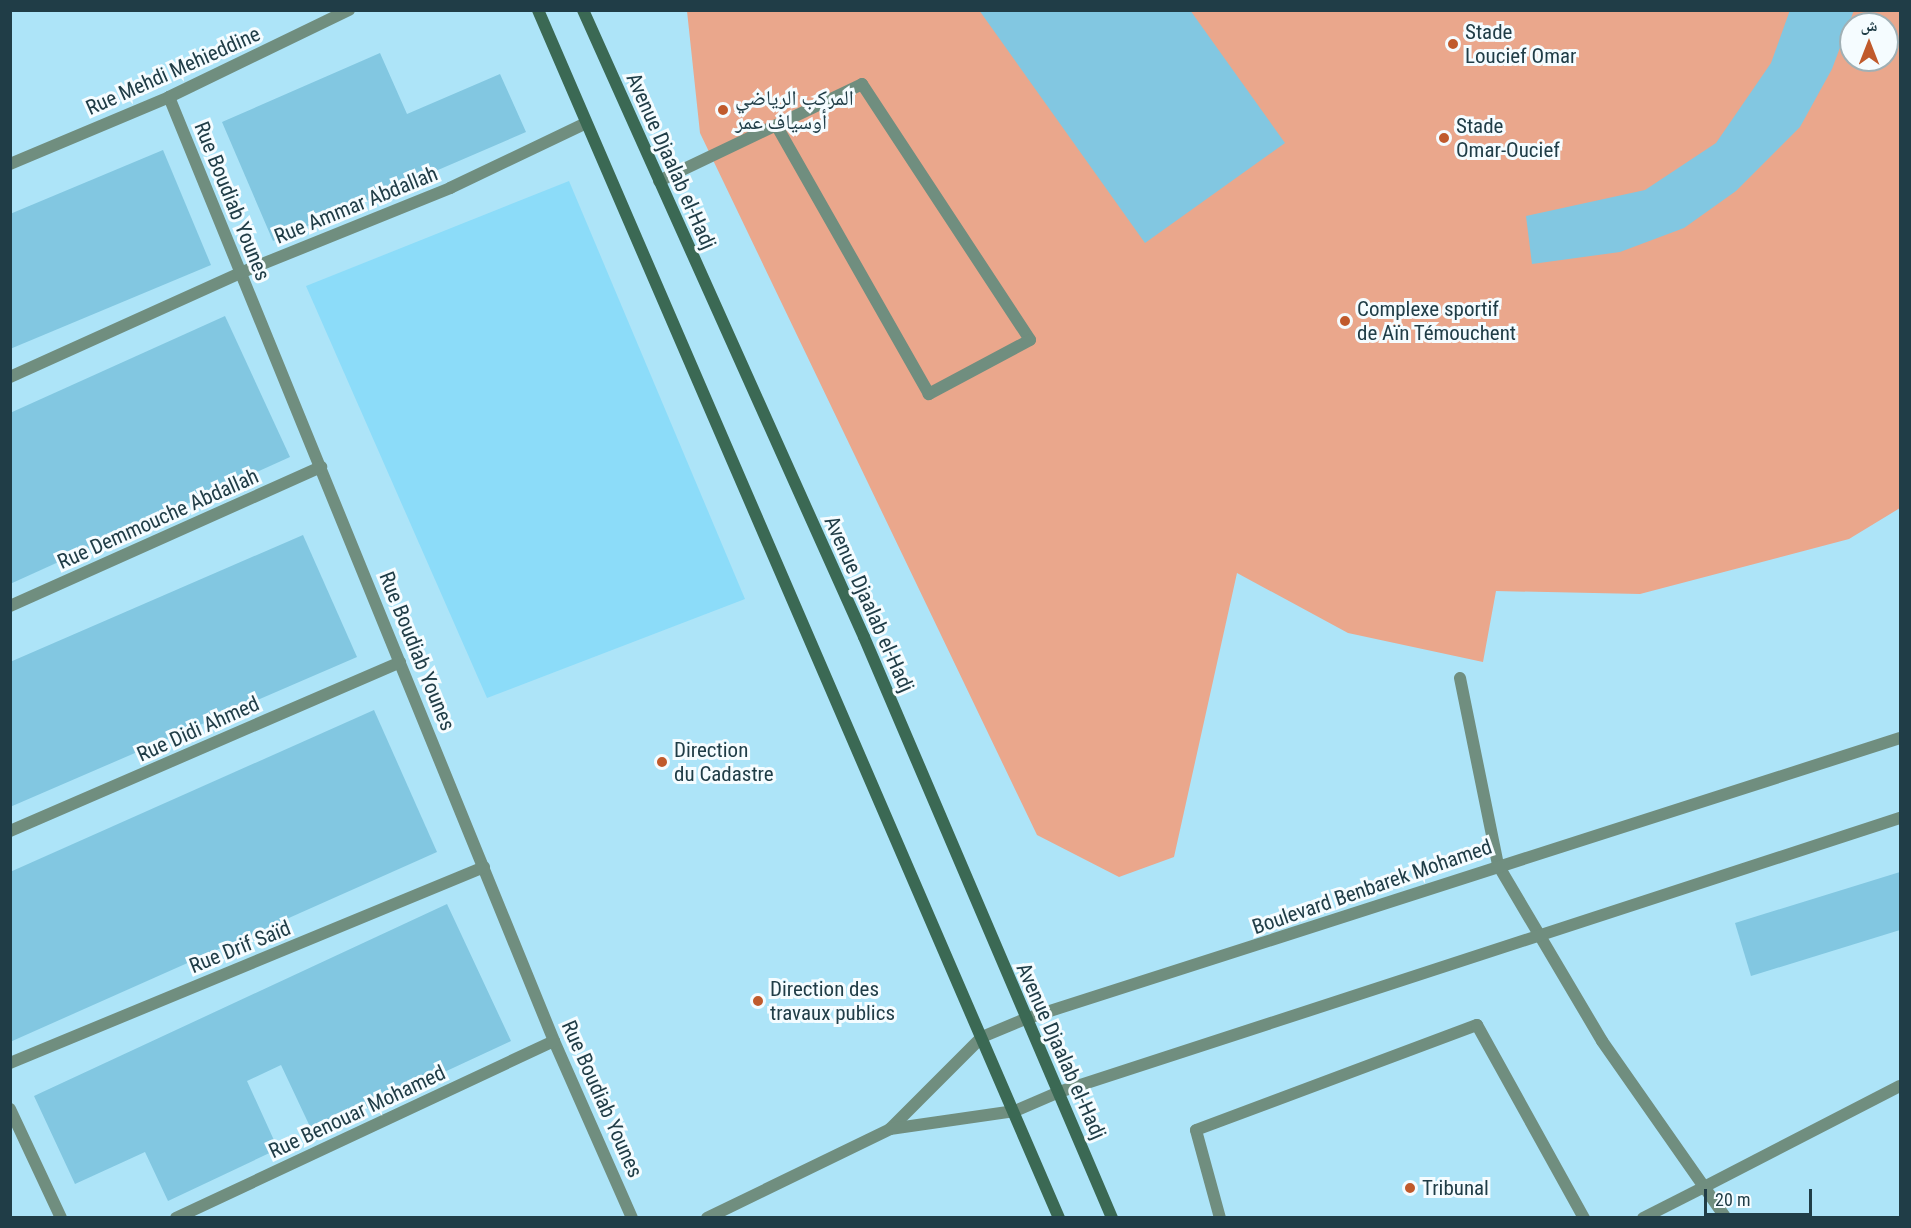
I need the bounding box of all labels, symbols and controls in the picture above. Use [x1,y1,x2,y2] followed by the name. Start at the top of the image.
[1839,12,1899,72] north arrow
[1861,16,1877,35] text: ش
[1465,19,1576,69] place label: Stade Loucief Omar
[82,21,264,121] street label: Rue Mehdi Mehieddine
[1446,37,1460,51] marker: Stade Loucief Omar
[621,69,721,253] street label: Avenue Djaalab el-Hadj
[735,85,854,135] place label: المركب الرياضي أوسياف عمر
[716,103,730,117] marker: المركب الرياضي أوسياف عمر
[1456,113,1560,163] place label: Stade Omar-Oucief
[189,118,275,284] street label: Rue Boudiab Younes
[1437,131,1451,145] marker: Stade Omar-Oucief
[271,161,441,249] street label: Rue Ammar Abdallah
[1357,296,1516,346] place label: Complexe sportif de Aïn Témouchent
[1338,314,1352,328] marker: Complexe sportif de Aïn Témouchent
[54,463,262,575] street label: Rue Demmouche Abdallah
[819,512,919,696] street label: Avenue Djaalab el-Hadj
[374,568,460,734] street label: Rue Boudiab Younes
[133,691,263,767] street label: Rue Didi Ahmed
[674,737,774,787] place label: Direction du Cadastre
[655,755,669,769] marker: Direction du Cadastre
[1249,834,1495,940] street label: Boulevard Benbarek Mohamed
[186,915,294,979] street label: Rue Drif Saïd
[1011,959,1111,1143] street label: Avenue Djaalab el-Hadj
[770,976,895,1026] place label: Direction des travaux publics
[751,994,765,1008] marker: Direction des travaux publics
[556,1017,648,1181] street label: Rue Boudiab Younes
[265,1060,449,1164] street label: Rue Benouar Mohamed
[1422,1175,1489,1201] place label: Tribunal
[1707,1177,1815,1215] scale bar
[1403,1181,1417,1195] marker: Tribunal
[1715,1189,1750,1210] text: 20 m

